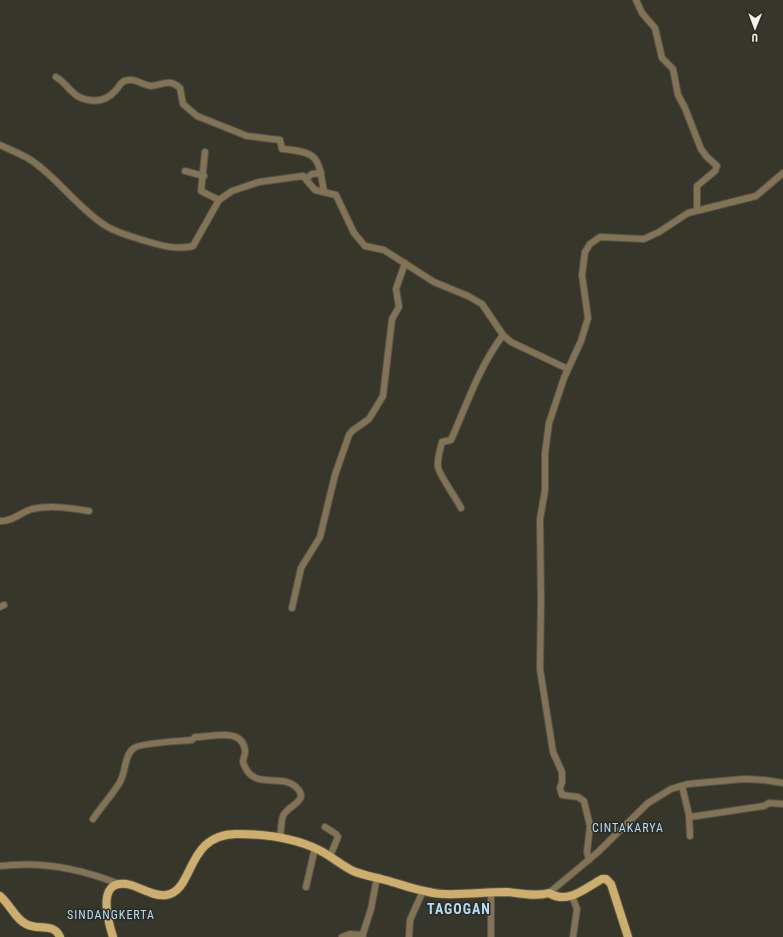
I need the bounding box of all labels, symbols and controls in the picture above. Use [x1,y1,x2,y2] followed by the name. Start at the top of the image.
[735,8,775,48] north arrow
[752,31,758,44] text: U
[592,821,664,835] district label: CINTAKARYA
[427,901,491,917] district label: TAGOGAN
[67,908,155,922] district label: SINDANGKERTA

